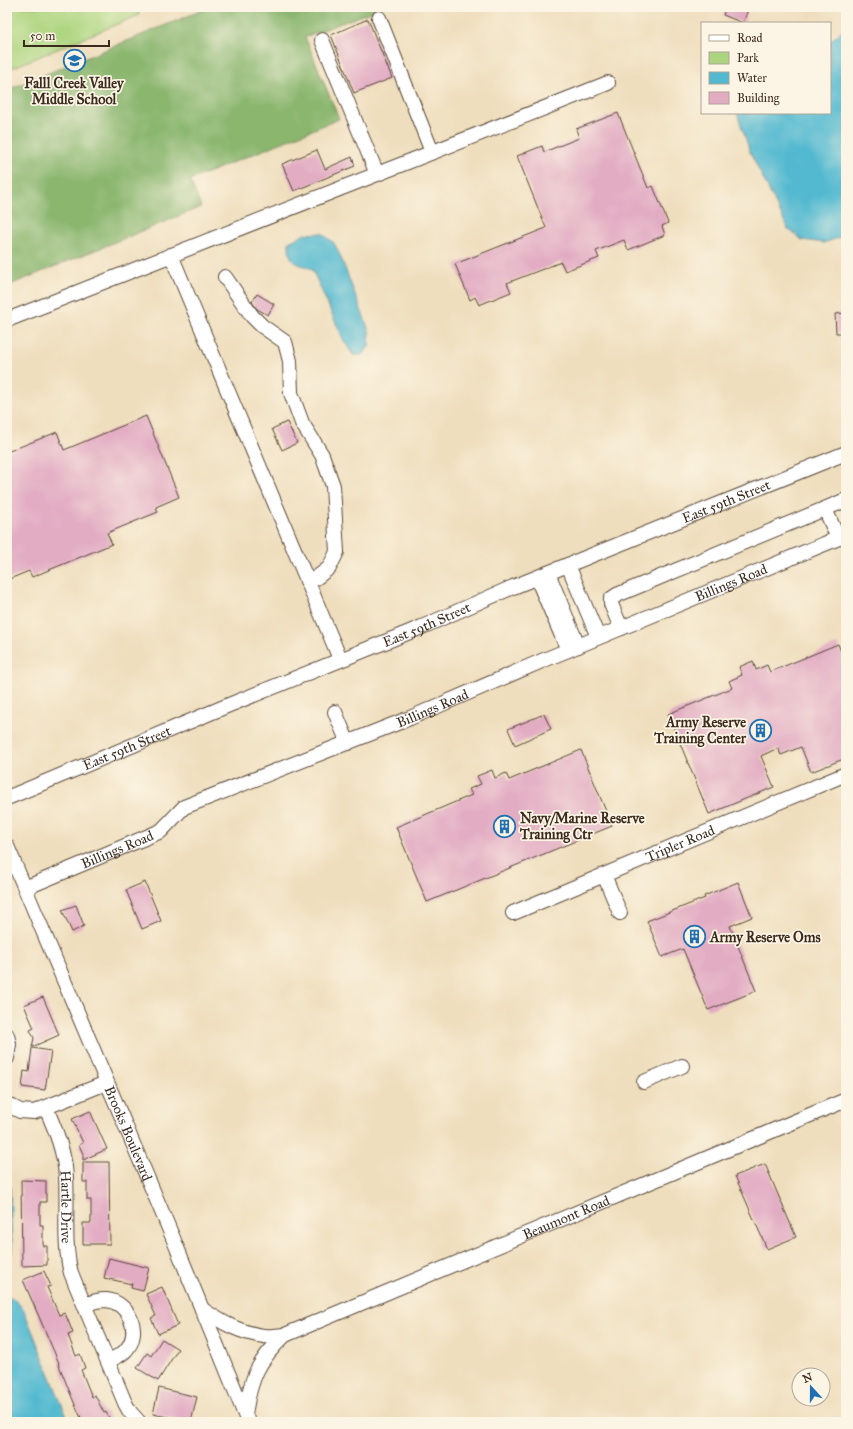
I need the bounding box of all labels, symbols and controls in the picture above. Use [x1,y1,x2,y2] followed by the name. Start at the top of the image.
[24,22,109,48] scale bar
[701,22,831,114] legend
[30,29,55,43] text: 50 m
[737,31,763,45] text: Road
[61,48,87,74] school or university icon: Falll Creek Valley Middle School
[737,51,759,65] text: Park
[737,71,767,85] text: Water
[24,75,125,108] place label: Falll Creek Valley Middle School
[737,91,780,106] text: Building
[679,476,773,527] street label: East 59th Street
[692,560,770,605] street label: Billings Road
[380,598,473,651] street label: East 59th Street
[394,685,471,731] street label: Billings Road
[653,714,747,748] place label: Army Reserve Training Center
[748,717,774,743] building icon: Army Reserve Training Center
[80,722,173,774] street label: East 59th Street
[519,810,645,844] place label: Navy/Marine Reserve Training Ctr
[491,813,517,839] building icon: Navy/Marine Reserve Training Ctr
[643,821,717,865] street label: Tripler Road
[79,827,156,872] street label: Billings Road
[681,924,707,950] building icon: Army Reserve Oms
[709,929,821,947] place label: Army Reserve Oms
[101,1083,156,1183] street label: Brooks Boulevard
[57,1170,75,1244] street label: Hartle Drive
[520,1192,612,1243] street label: Beaumont Road
[791,1367,831,1407] north arrow
[801,1370,815,1386] text: N

